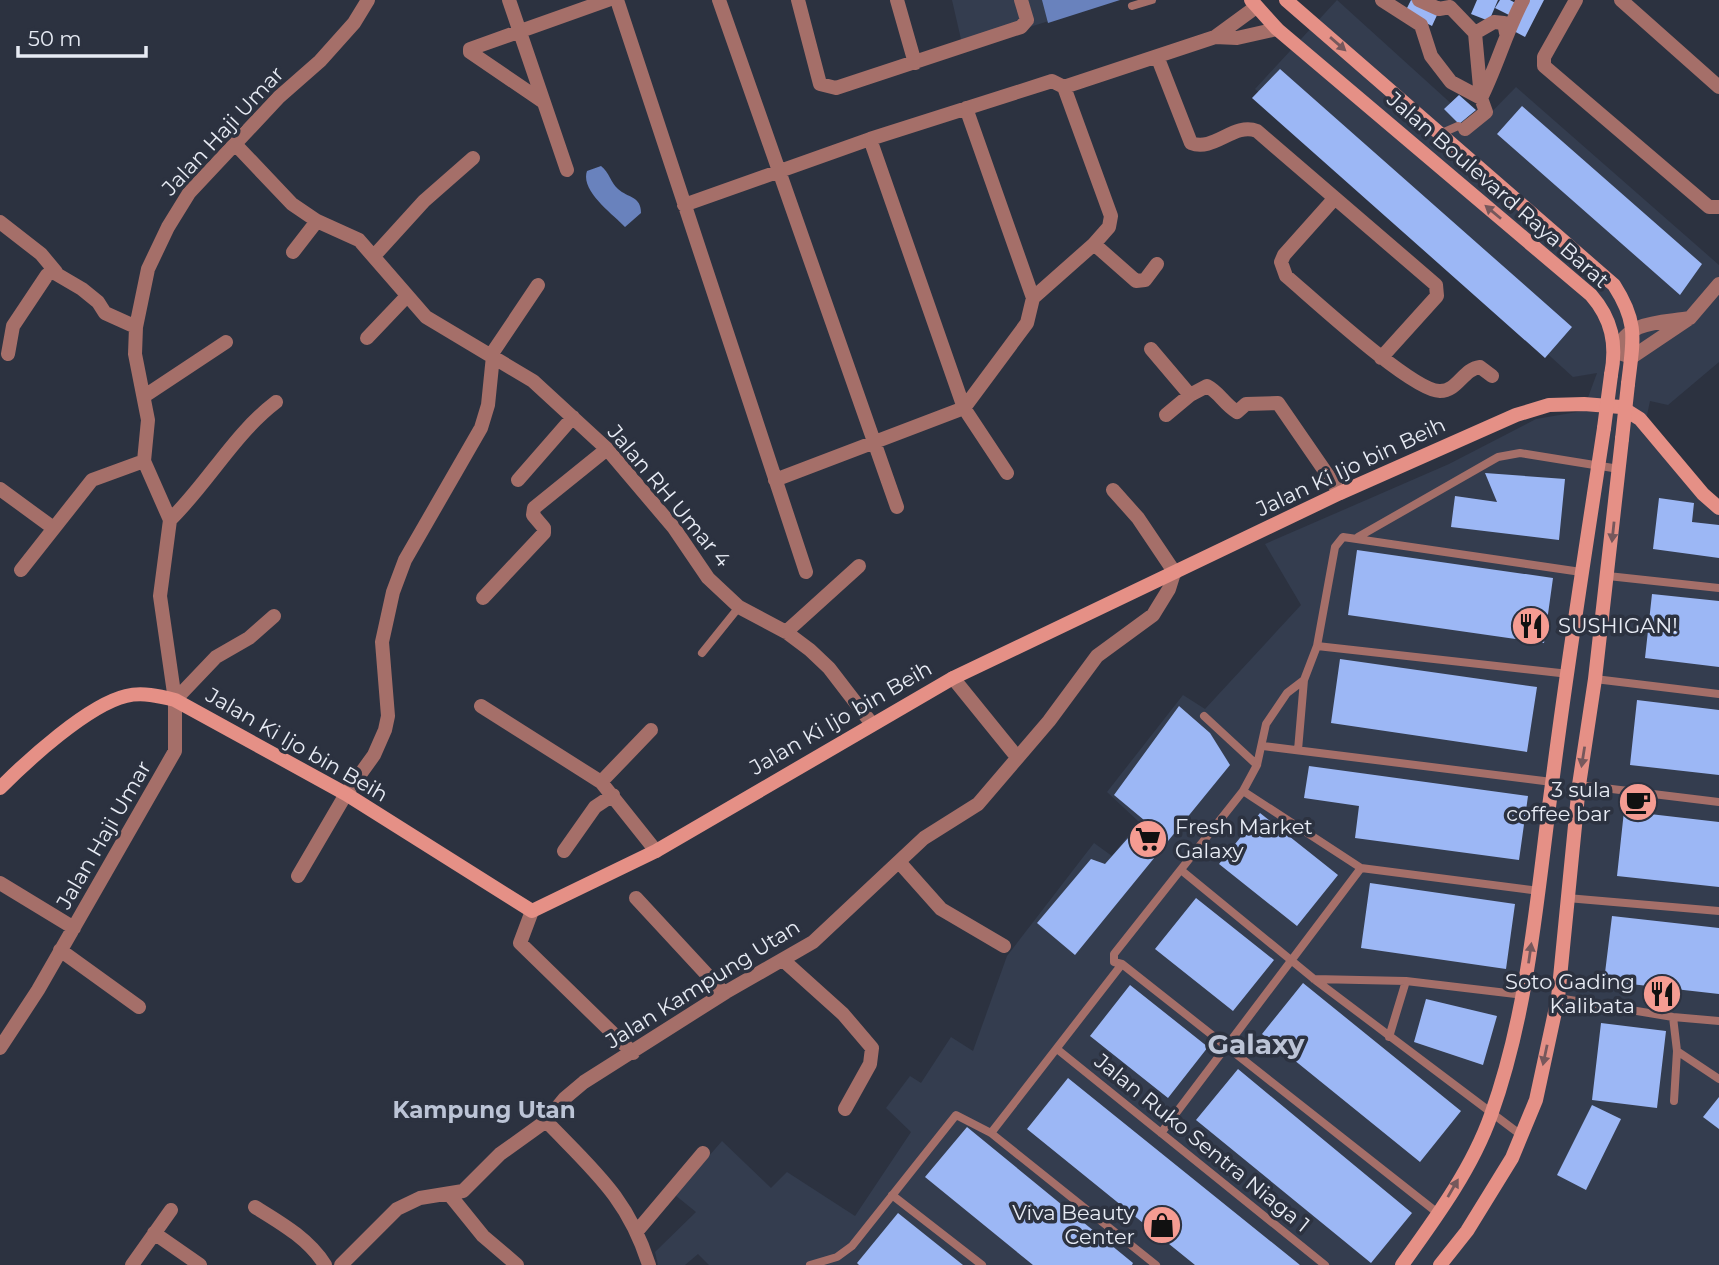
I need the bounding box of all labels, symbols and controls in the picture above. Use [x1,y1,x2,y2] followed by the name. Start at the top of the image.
[18,14,145,58] scale bar
[28,26,82,51] text: 50 m
[1329,36,1347,52] one-way arrow
[156,61,289,201] street label: Jalan Haji Umar
[1382,86,1614,293] street label: Jalan Boulevard Raya Barat
[1484,205,1502,220] one-way arrow
[1251,412,1449,522] street label: Jalan Ki Ijo bin Beih
[602,419,736,572] street label: Jalan RH Umar 4
[1607,521,1618,543] one-way arrow
[1510,605,1552,647] restaurant icon: SUSHIGAN!
[1558,613,1678,638] place label: SUSHIGAN!
[744,655,936,780] street label: Jalan Ki Ijo bin Beih
[201,682,393,807] street label: Jalan Ki Ijo bin Beih
[1577,746,1588,768] one-way arrow
[51,756,156,914] street label: Jalan Haji Umar
[1506,777,1611,826] place label: 3 sula coffee bar
[1617,781,1659,823] cafe icon: 3 sula coffee bar
[1175,814,1313,863] place label: Fresh Market Galaxy
[1127,818,1169,860] supermarket icon: Fresh Market Galaxy
[600,914,804,1054] street label: Jalan Kampung Utan
[1525,942,1536,964] one-way arrow
[1505,969,1635,1018] place label: Soto Gading Kalibata
[1641,973,1683,1015] restaurant icon: Soto Gading Kalibata
[1207,1027,1305,1061] district label: Galaxy
[1540,1044,1551,1066] one-way arrow
[1089,1047,1315,1237] street label: Jalan Ruko Sentra Niaga 1
[392,1096,576,1124] district label: Kampung Utan
[1447,1178,1459,1197] one-way arrow
[1012,1200,1136,1249] place label: Viva Beauty Center
[1141,1204,1183,1246] shop icon: Viva Beauty Center

